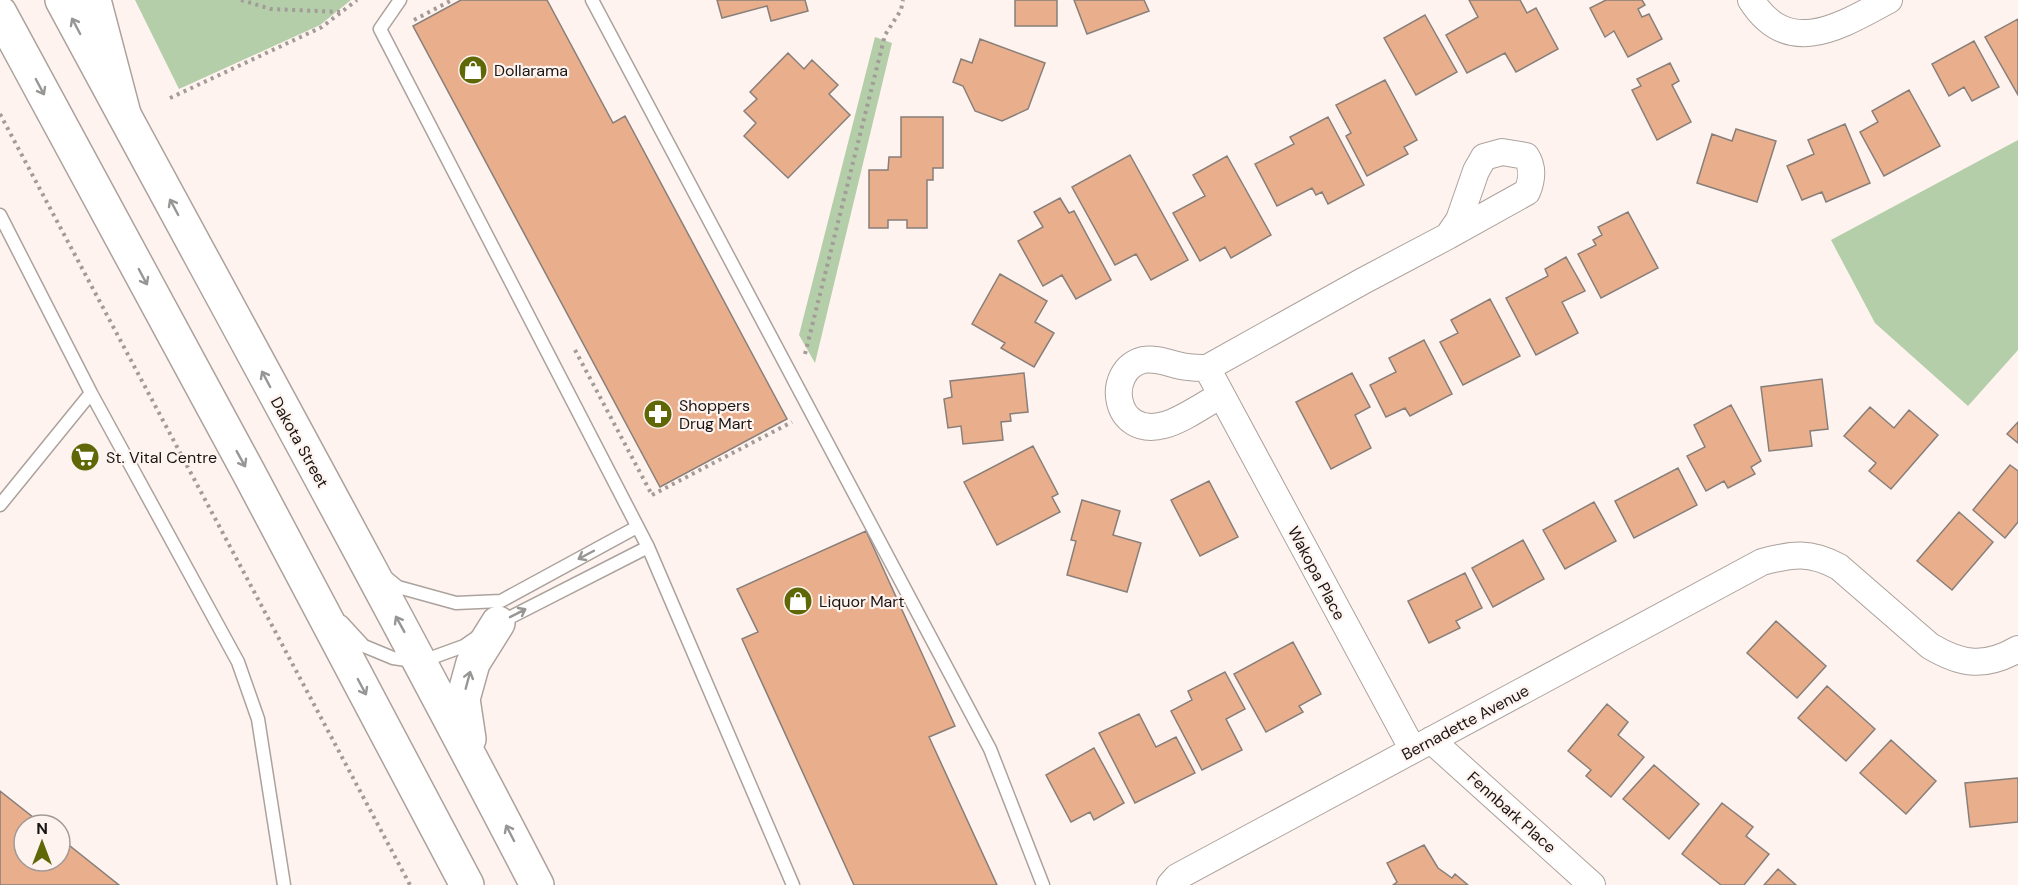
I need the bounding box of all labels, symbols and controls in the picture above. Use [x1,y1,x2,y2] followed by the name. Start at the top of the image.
[70,17,81,35] one-way arrow
[457,54,489,86] shop icon: Dollarama
[494,60,568,81] place label: Dollarama
[34,78,46,95] one-way arrow
[168,199,180,216] one-way arrow
[137,268,149,285] one-way arrow
[260,370,271,388] one-way arrow
[266,393,333,491] street label: Dakota Street
[679,395,753,434] place label: Shoppers Drug Mart
[642,398,674,430] pharmacy icon: Shoppers Drug Mart
[69,441,101,473] supermarket icon: St. Vital Centre
[106,447,217,468] place label: St. Vital Centre
[235,450,247,467] one-way arrow
[1283,523,1350,624] street label: Wakopa Place
[577,550,595,561] one-way arrow
[782,585,814,617] shop icon: Liquor Mart
[819,591,905,612] place label: Liquor Mart
[509,607,526,619] one-way arrow
[393,615,405,632] one-way arrow
[463,671,474,690] one-way arrow
[356,678,368,695] one-way arrow
[1398,680,1533,765] street label: Bernadette Avenue
[1463,767,1560,858] street label: Fennbark Place
[12,813,72,873] north arrow
[36,818,48,839] text: N
[504,825,516,842] one-way arrow

